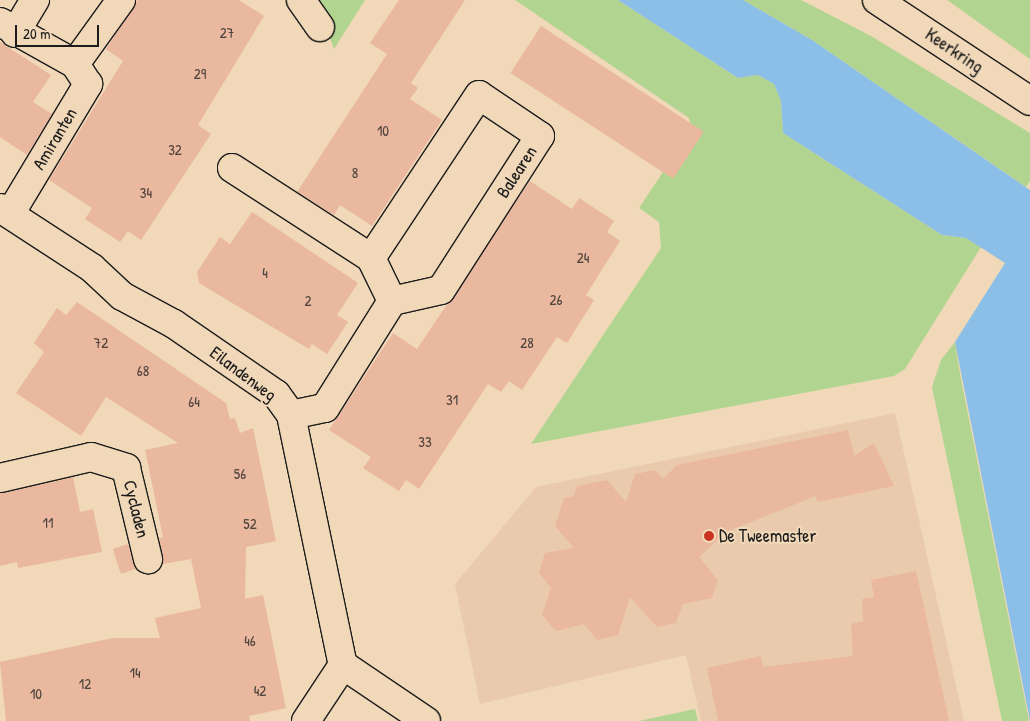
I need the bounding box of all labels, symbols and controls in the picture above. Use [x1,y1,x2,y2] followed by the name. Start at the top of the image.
[18,15,101,47] scale bar
[23,23,50,44] text: 20 m
[220,24,234,42] house number: 27
[921,24,987,78] street label: Keerkring
[194,65,206,83] house number: 29
[28,104,82,174] street label: Amiranten
[377,122,389,140] house number: 10
[168,141,182,159] house number: 32
[492,142,542,202] street label: Balearen
[352,164,358,182] house number: 8
[140,184,152,202] house number: 34
[577,249,589,267] house number: 24
[262,264,268,282] house number: 4
[549,291,563,309] house number: 26
[304,292,312,310] house number: 2
[94,334,108,352] house number: 72
[520,334,534,352] house number: 28
[205,342,281,406] street label: Eilandenweg
[137,362,149,380] house number: 68
[446,391,458,409] house number: 31
[188,393,200,411] house number: 64
[418,433,432,451] house number: 33
[234,465,246,483] house number: 56
[118,478,154,540] street label: Cycladen
[43,514,53,532] house number: 11
[243,515,257,533] house number: 52
[719,525,816,547] place label: De Tweemaster
[703,530,715,542] marker: De Tweemaster
[244,632,256,650] house number: 46
[129,664,141,682] house number: 14
[79,675,91,693] house number: 12
[254,682,266,700] house number: 42
[30,685,42,703] house number: 10

